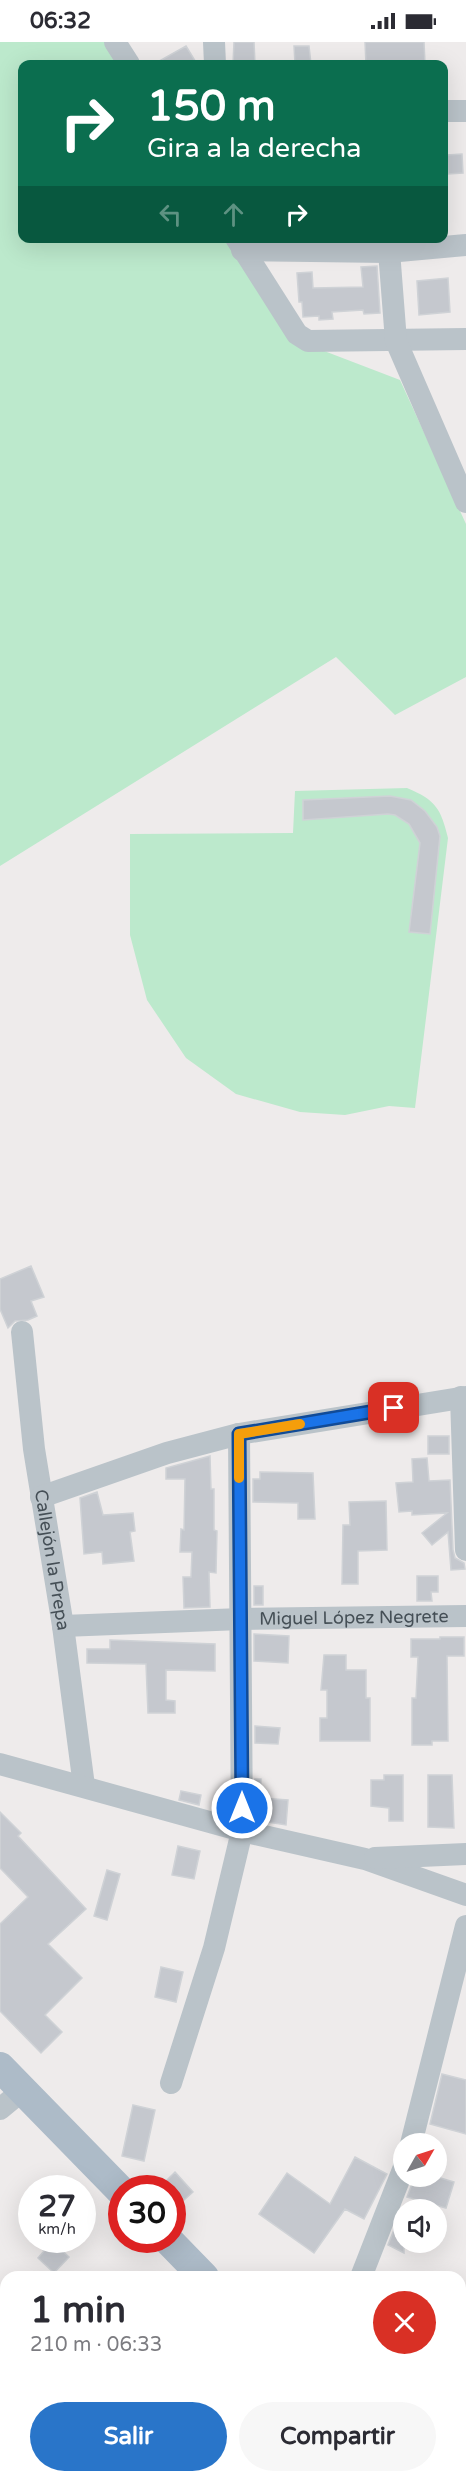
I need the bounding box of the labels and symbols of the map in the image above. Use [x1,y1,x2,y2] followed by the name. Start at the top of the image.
[368,1382,419,1433] pin
[30,1488,75,1632] street label: Callejón la Prepa
[259,1605,449,1630] street label: Miguel López Negrete
[210,1776,274,1840] position arrow
[393,2133,447,2187] north arrow
[108,2175,186,2253] speed limit sign: 30

